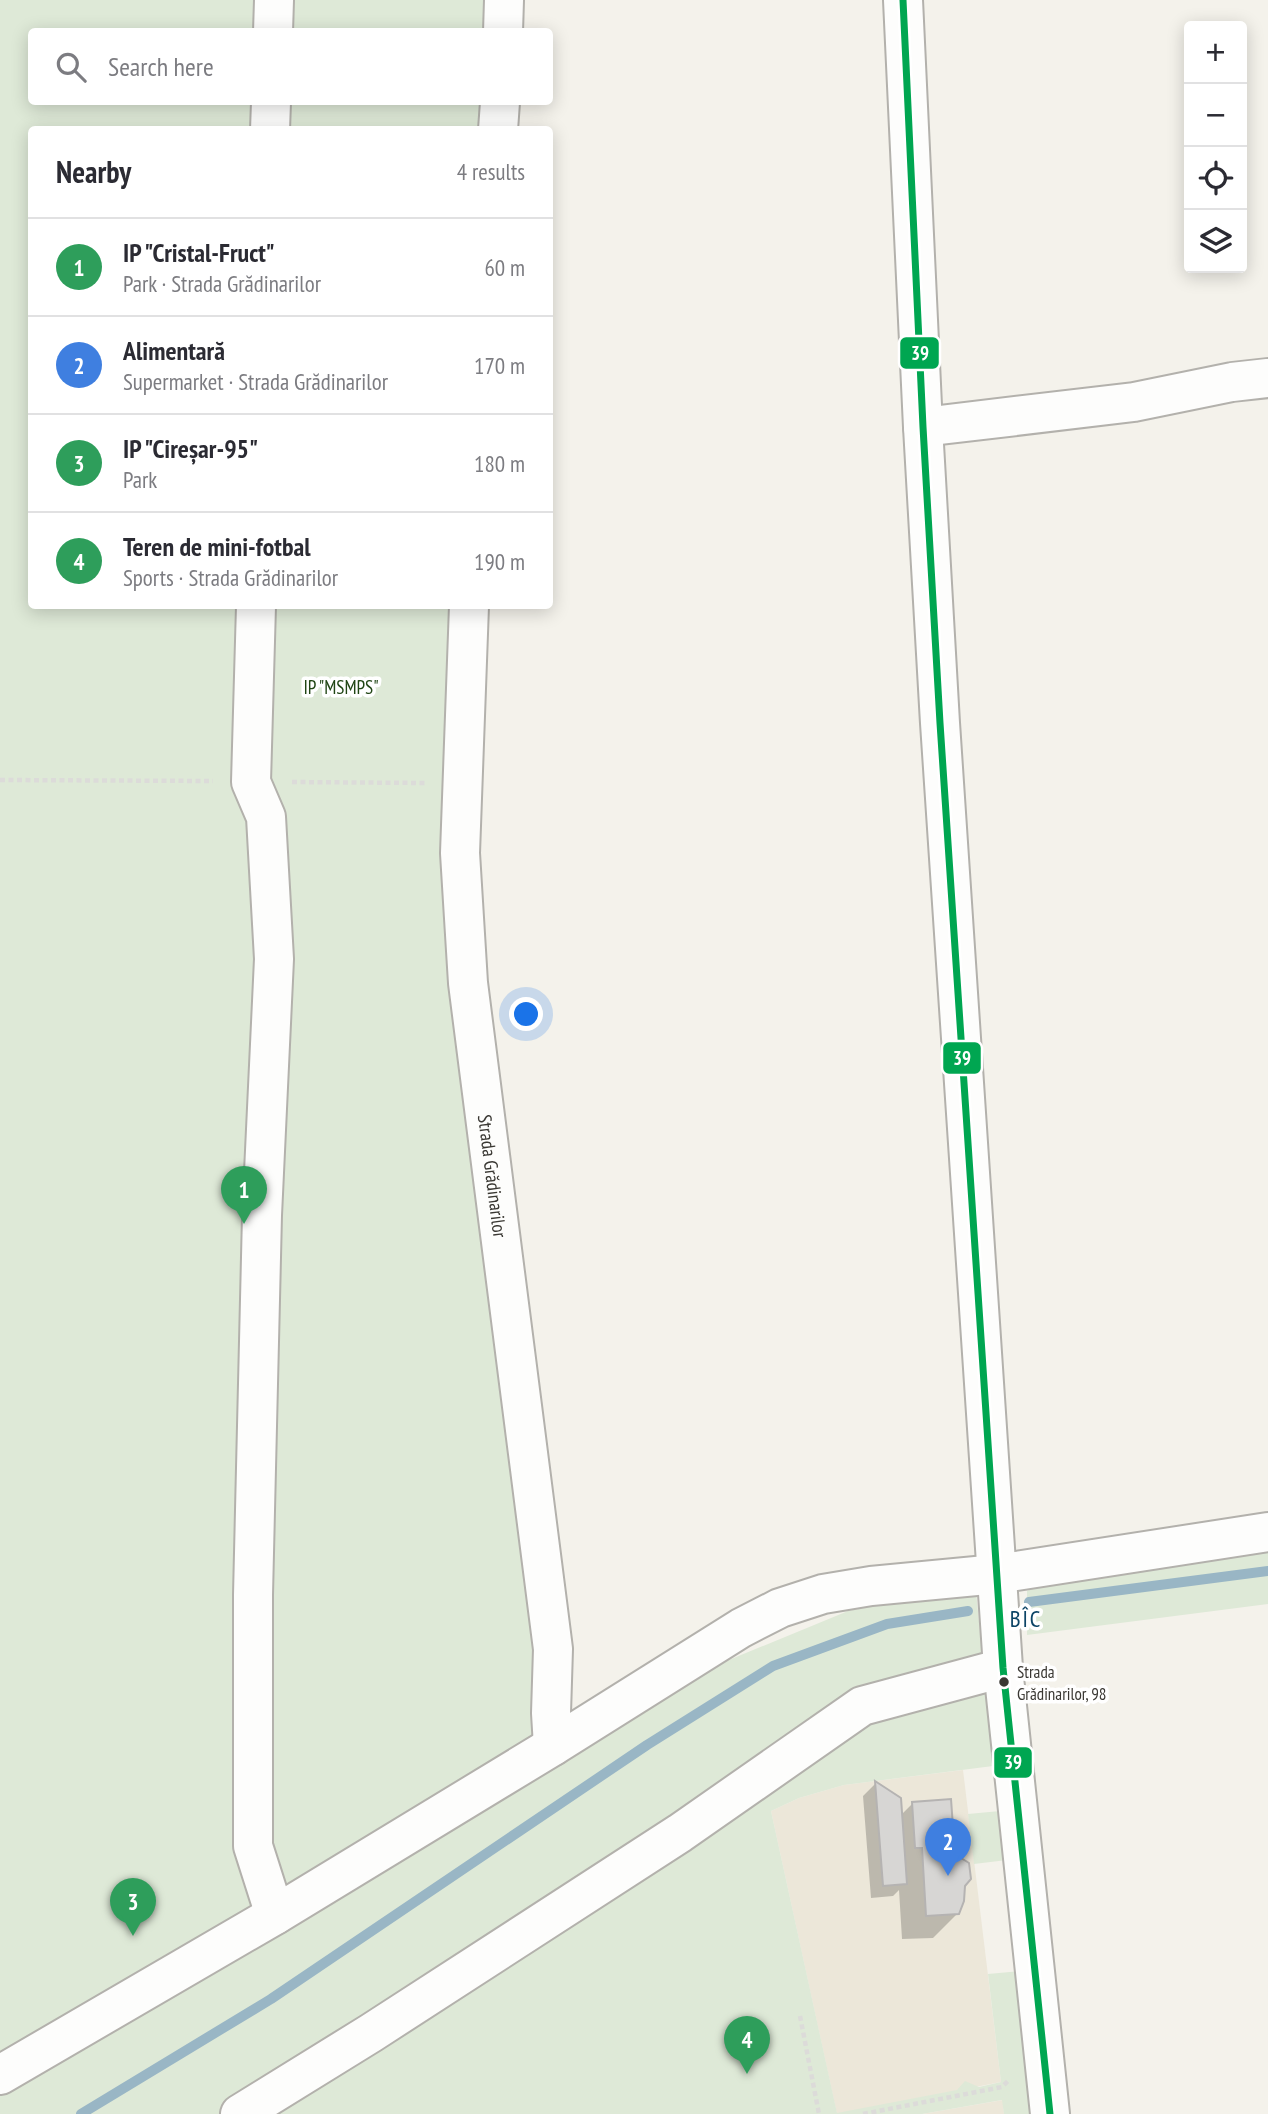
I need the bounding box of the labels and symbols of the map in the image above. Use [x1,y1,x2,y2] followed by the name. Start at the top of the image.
[899,336,940,370] line badge: 39
[911,341,929,365] text: 39
[303,675,379,699] park label: IP "MSMPS"
[509,997,543,1031] your location
[942,1041,982,1075] line badge: 39
[953,1046,971,1070] text: 39
[473,1113,512,1240] street label: Strada Grădinarilor
[221,1166,267,1224] pin: 1
[1010,1604,1042,1633] district label: BÎC
[1017,1661,1107,1705] place label: Strada Grădinarilor, 98
[997,1675,1011,1689] marker: Strada Grădinarilor, 98
[993,1746,1033,1779] line badge: 39
[1004,1750,1022,1774] text: 39
[925,1818,971,1876] pin: 2
[110,1878,156,1936] pin: 3
[724,2016,770,2074] pin: 4

